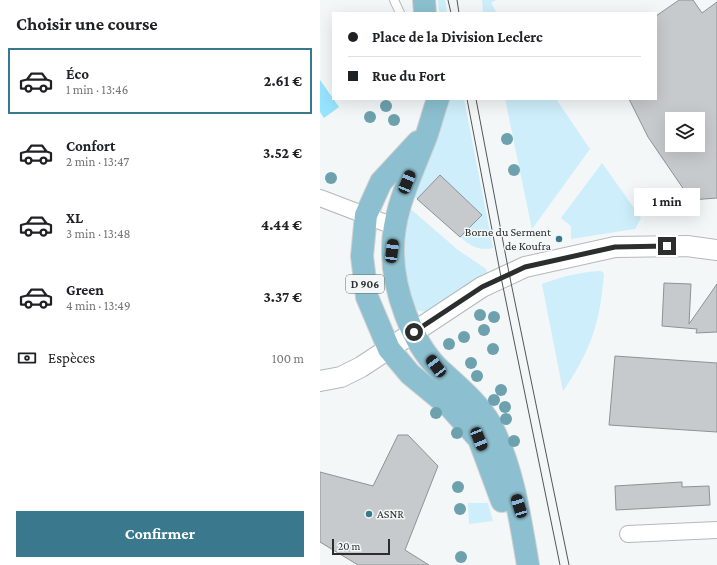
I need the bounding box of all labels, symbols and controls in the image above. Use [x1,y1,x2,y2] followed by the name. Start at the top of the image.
[16,14,158,34] text: Choisir une course
[372,29,543,45] text: Place de la Division Leclerc
[18,63,54,99] icon: car
[66,66,89,82] text: Éco
[372,68,445,84] text: Rue du Fort
[264,73,302,89] text: 2.61 €
[66,82,128,97] text: 1 min · 13:46
[665,112,705,152] map controls
[665,112,705,152] button: layers
[18,135,54,171] icon: car
[66,138,115,154] text: Confort
[263,145,302,161] text: 3.52 €
[66,154,129,169] text: 2 min · 13:47
[397,169,417,195] car
[634,188,700,216] callout: 1 min
[652,194,682,209] text: 1 min
[18,207,54,243] icon: car
[66,210,83,226] text: XL
[261,217,302,233] text: 4.44 €
[465,225,552,253] place label: Borne du Serment de Koufra
[66,226,131,241] text: 3 min · 13:48
[554,234,564,244] marker: Borne du Serment de Koufra
[658,237,676,255] route end
[385,238,399,264] car
[346,275,384,293] road number: D 906
[18,279,54,315] icon: car
[66,282,104,298] text: Green
[263,289,302,305] text: 3.37 €
[66,298,130,313] text: 4 min · 13:49
[405,323,423,341] route start
[16,347,38,369] icon: cash
[48,350,95,366] text: Espèces
[272,351,304,366] text: 100 m
[424,353,448,379] car
[469,426,489,452] car
[510,493,528,519] car
[377,507,404,521] place label: ASNR
[364,509,374,519] marker: ASNR
[16,511,304,557] button: Confirmer
[332,537,390,556] scale bar
[338,540,360,552] text: 20 m

